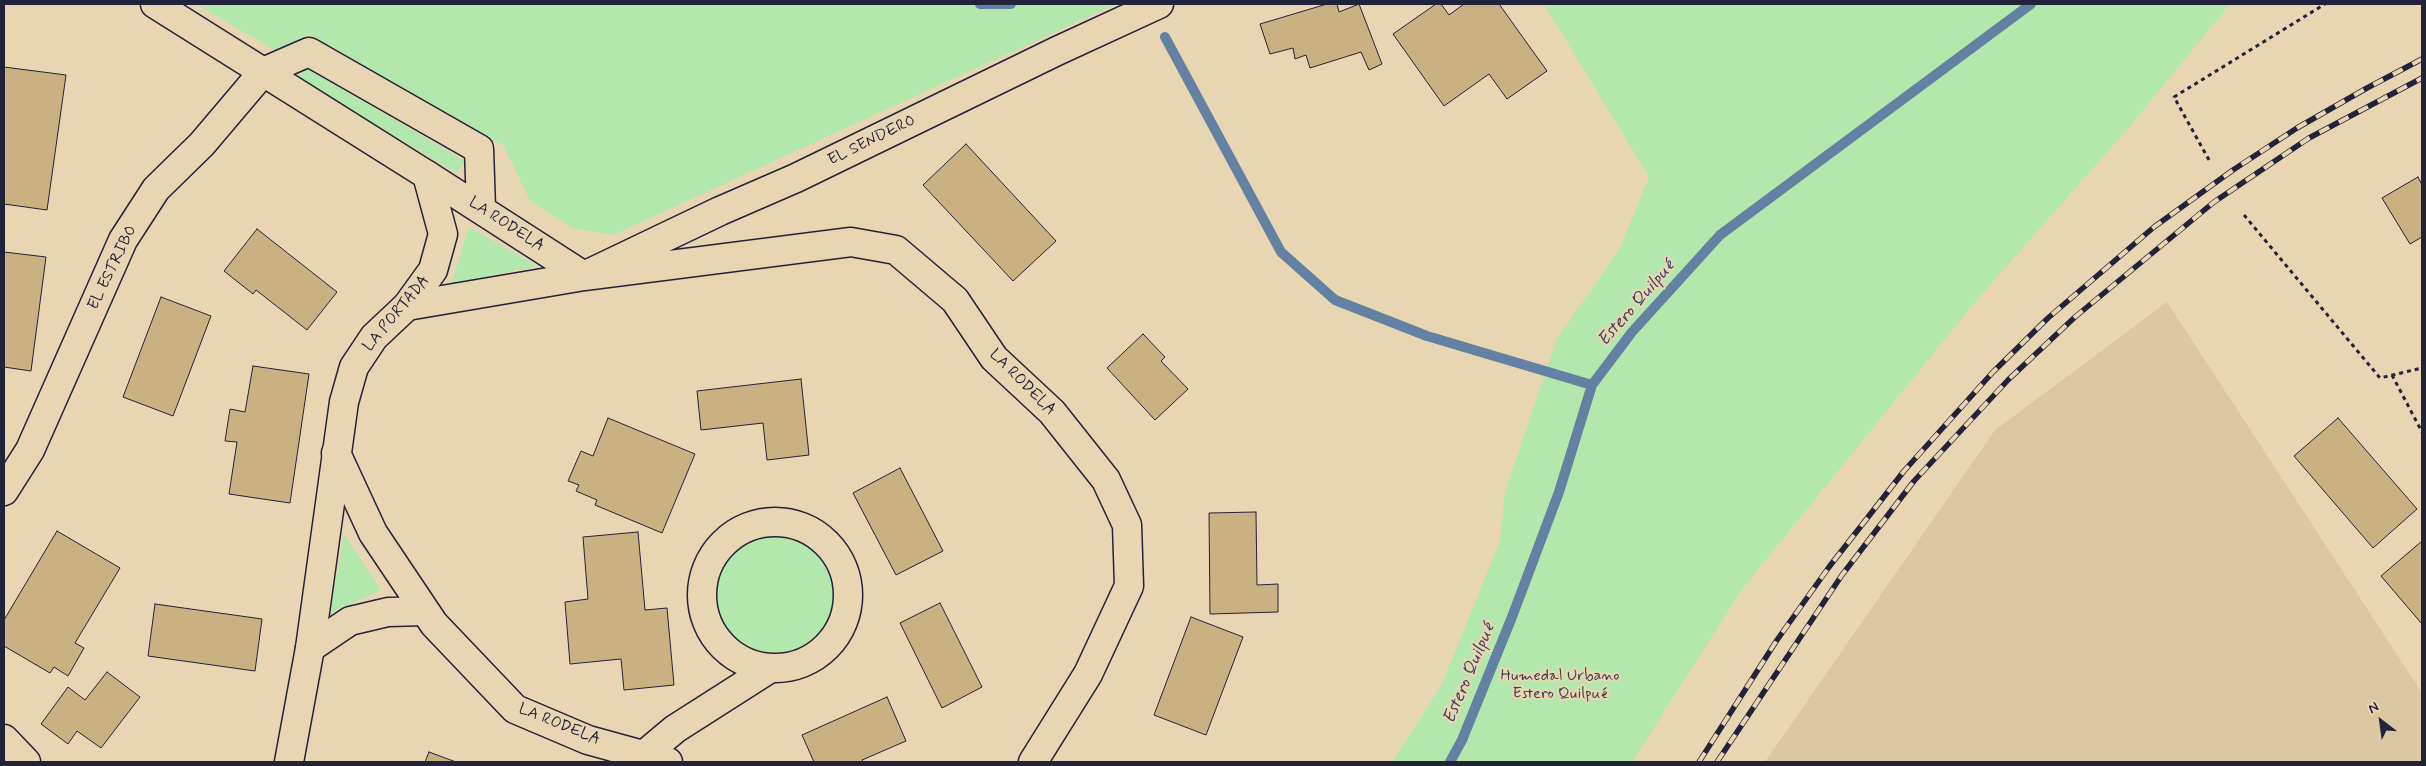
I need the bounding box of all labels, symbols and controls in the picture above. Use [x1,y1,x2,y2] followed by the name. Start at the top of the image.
[825,112,919,170] street label: EL SENDERO
[465,193,547,257] street label: LA RODELA
[84,223,142,313] street label: EL ESTRIBO
[1594,257,1680,351] water label: Estero Quilpué
[360,272,434,356] street label: LA PORTADA
[985,346,1059,420] street label: LA RODELA
[1439,621,1501,727] water label: Estero Quilpué
[1500,667,1620,705] park label: Humedal Urbano Estero Quilpué
[2356,696,2406,746] north arrow
[2365,698,2382,718] text: N
[515,700,603,750] street label: LA RODELA

